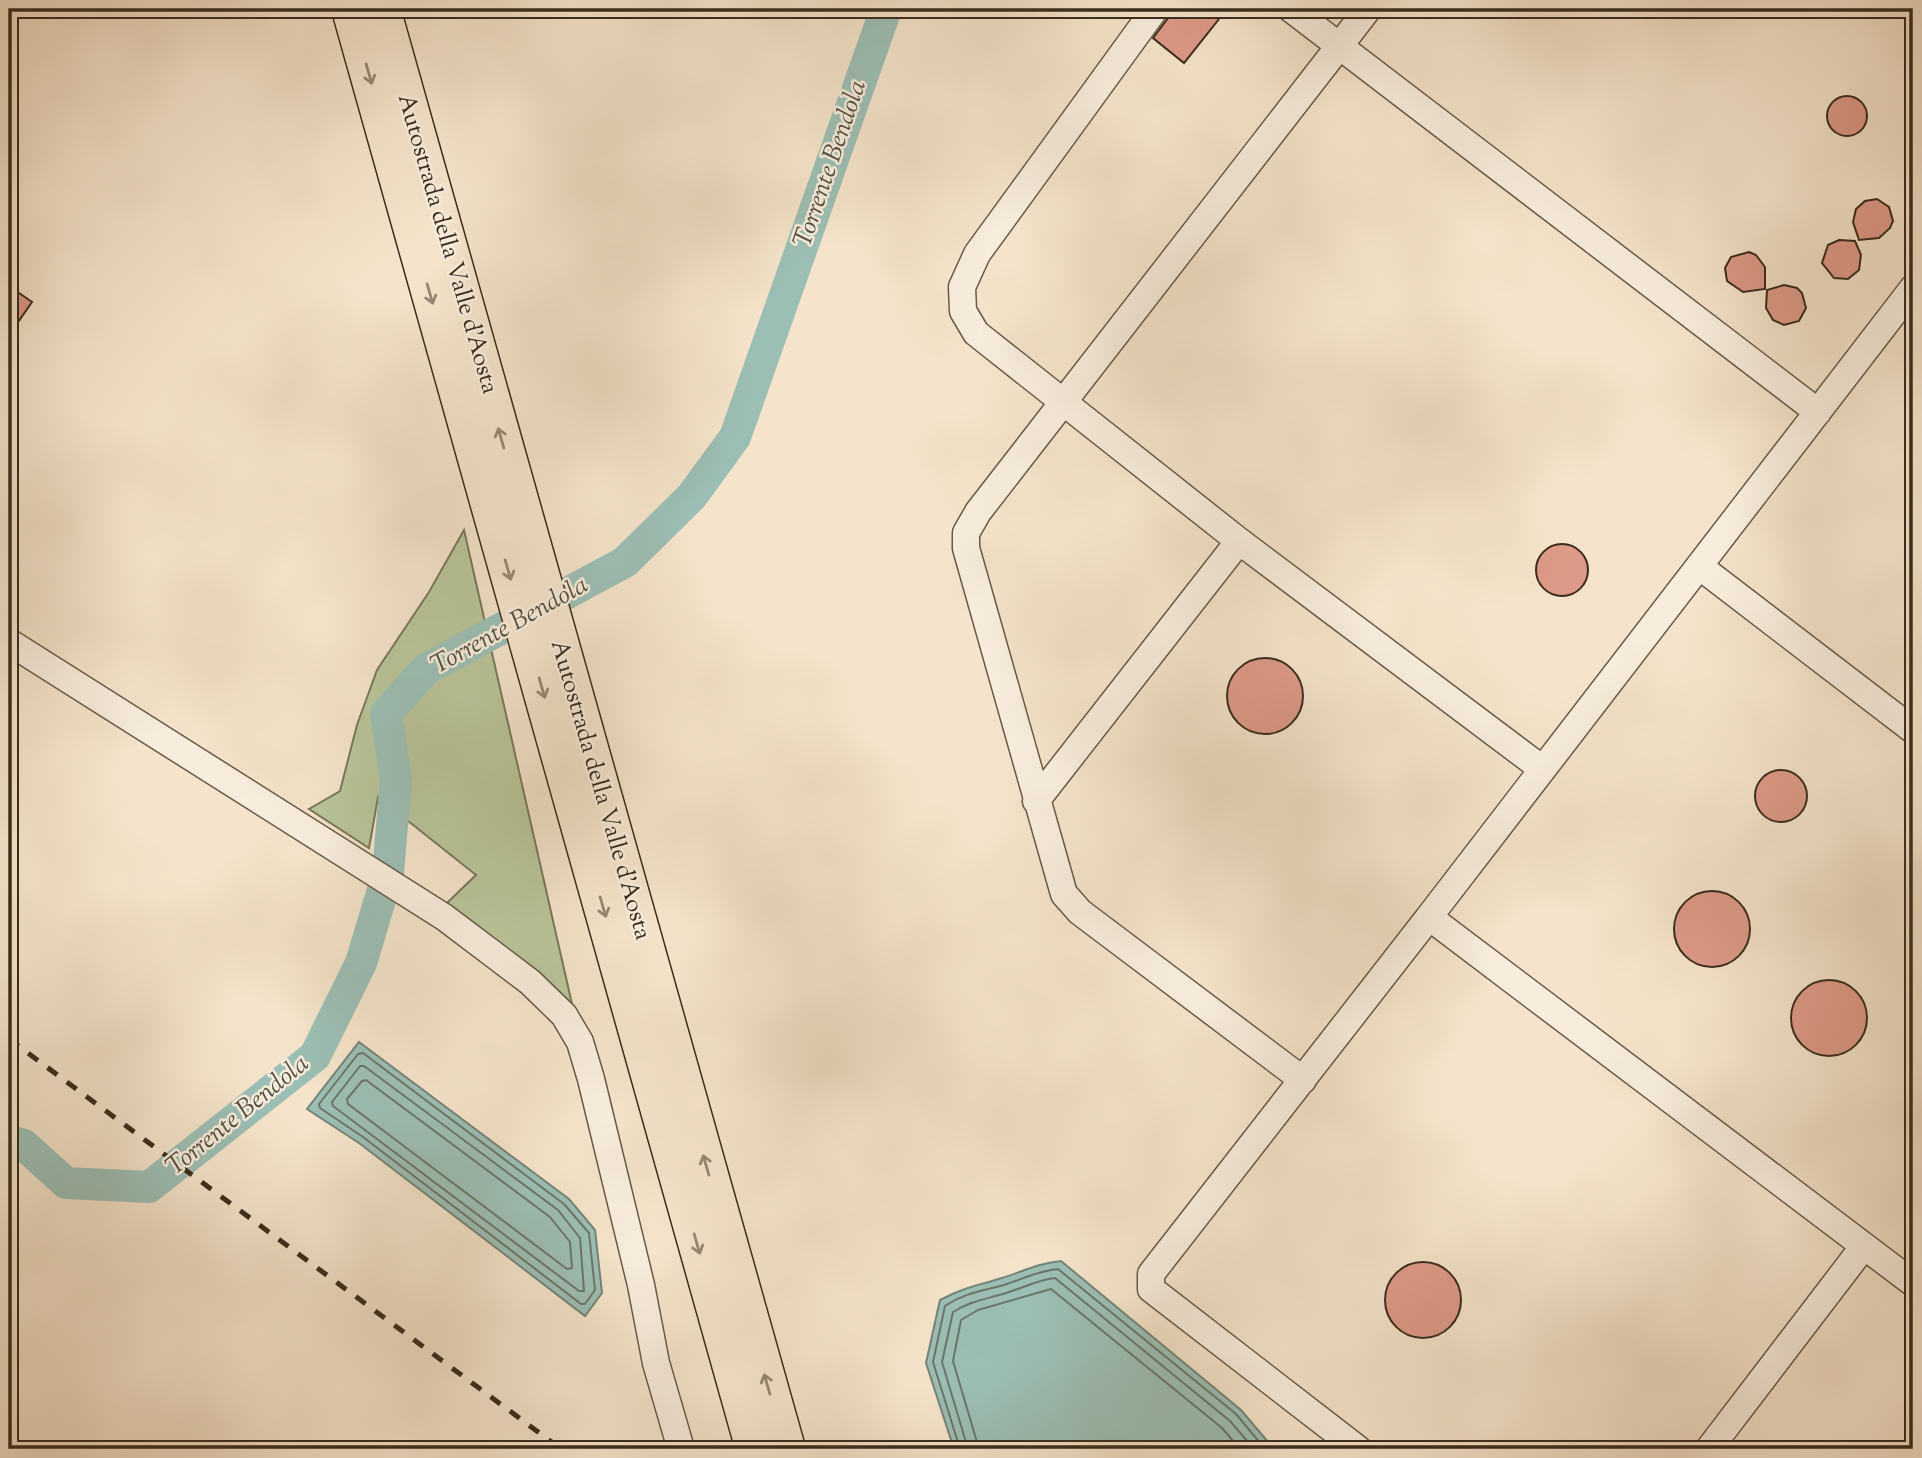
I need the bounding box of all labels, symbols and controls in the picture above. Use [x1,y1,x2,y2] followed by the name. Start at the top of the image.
[363,63,376,85] one-way arrow
[785,75,877,253] water label: Torrente Bendola
[388,90,506,398] street label: Autostrada della Valle d'Aosta
[425,282,438,304] one-way arrow
[494,427,507,449] one-way arrow
[502,558,515,581] one-way arrow
[425,567,595,685] water label: Torrente Bendola
[541,636,659,944] street label: Autostrada della Valle d'Aosta
[536,677,549,699] one-way arrow
[597,896,610,918] one-way arrow
[158,1047,318,1185] water label: Torrente Bendola
[698,1154,711,1176] one-way arrow
[692,1233,705,1255] one-way arrow
[760,1373,773,1395] one-way arrow

